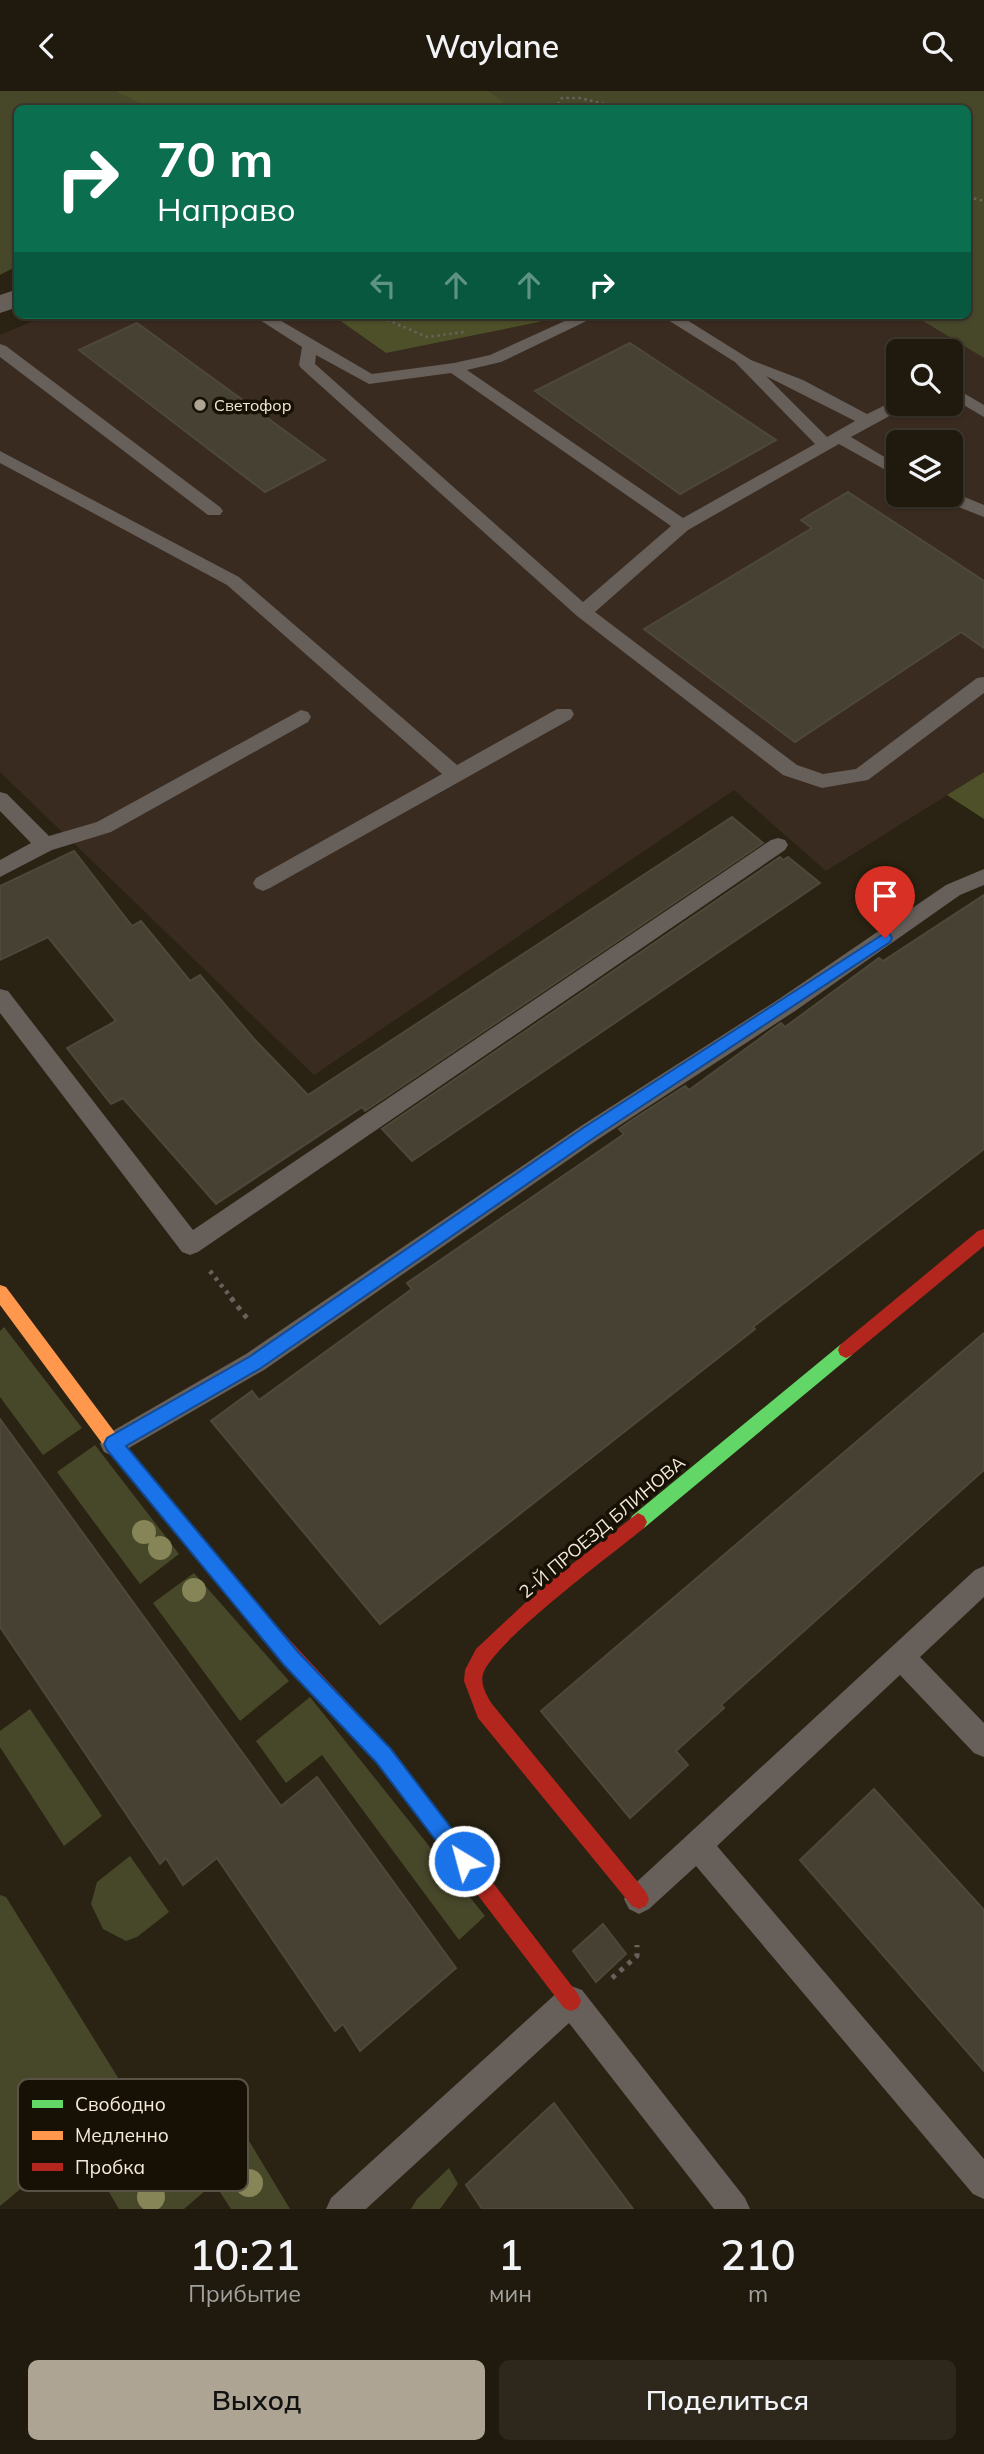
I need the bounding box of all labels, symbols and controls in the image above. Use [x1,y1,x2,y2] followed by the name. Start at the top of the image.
[425,26,559,66] text: Waylane
[28,27,66,65] icon: back
[918,27,956,65] icon: search
[157,128,273,189] text: 70 m
[42,133,133,224] icon: right
[157,189,296,229] text: Направо
[364,266,402,304] icon: left
[437,266,475,304] icon: ahead
[510,266,548,304] icon: ahead
[583,266,621,304] icon: right
[886,339,963,507] map controls
[886,339,963,416] button: search
[214,395,291,415] place label: Светофор
[192,397,208,413] marker: Светофор
[886,430,963,507] button: layers
[855,866,915,938] pin
[866,877,904,915] icon: arrive
[514,1451,690,1603] street label: 2-Й ПРОЕЗД БЛИНОВА
[427,1824,501,1898] position arrow
[18,2079,248,2191] legend
[75,2092,166,2116] text: Свободно
[75,2123,169,2147] text: Медленно
[75,2155,145,2179] text: Пробка
[189,2228,300,2281] text: 10:21
[498,2228,523,2281] text: 1
[720,2228,796,2281] text: 210
[188,2279,301,2308] text: Прибытие
[489,2279,532,2308] text: мин
[748,2279,768,2308] text: m
[28,2360,485,2440] button: Выход
[499,2360,956,2440] button: Поделиться

